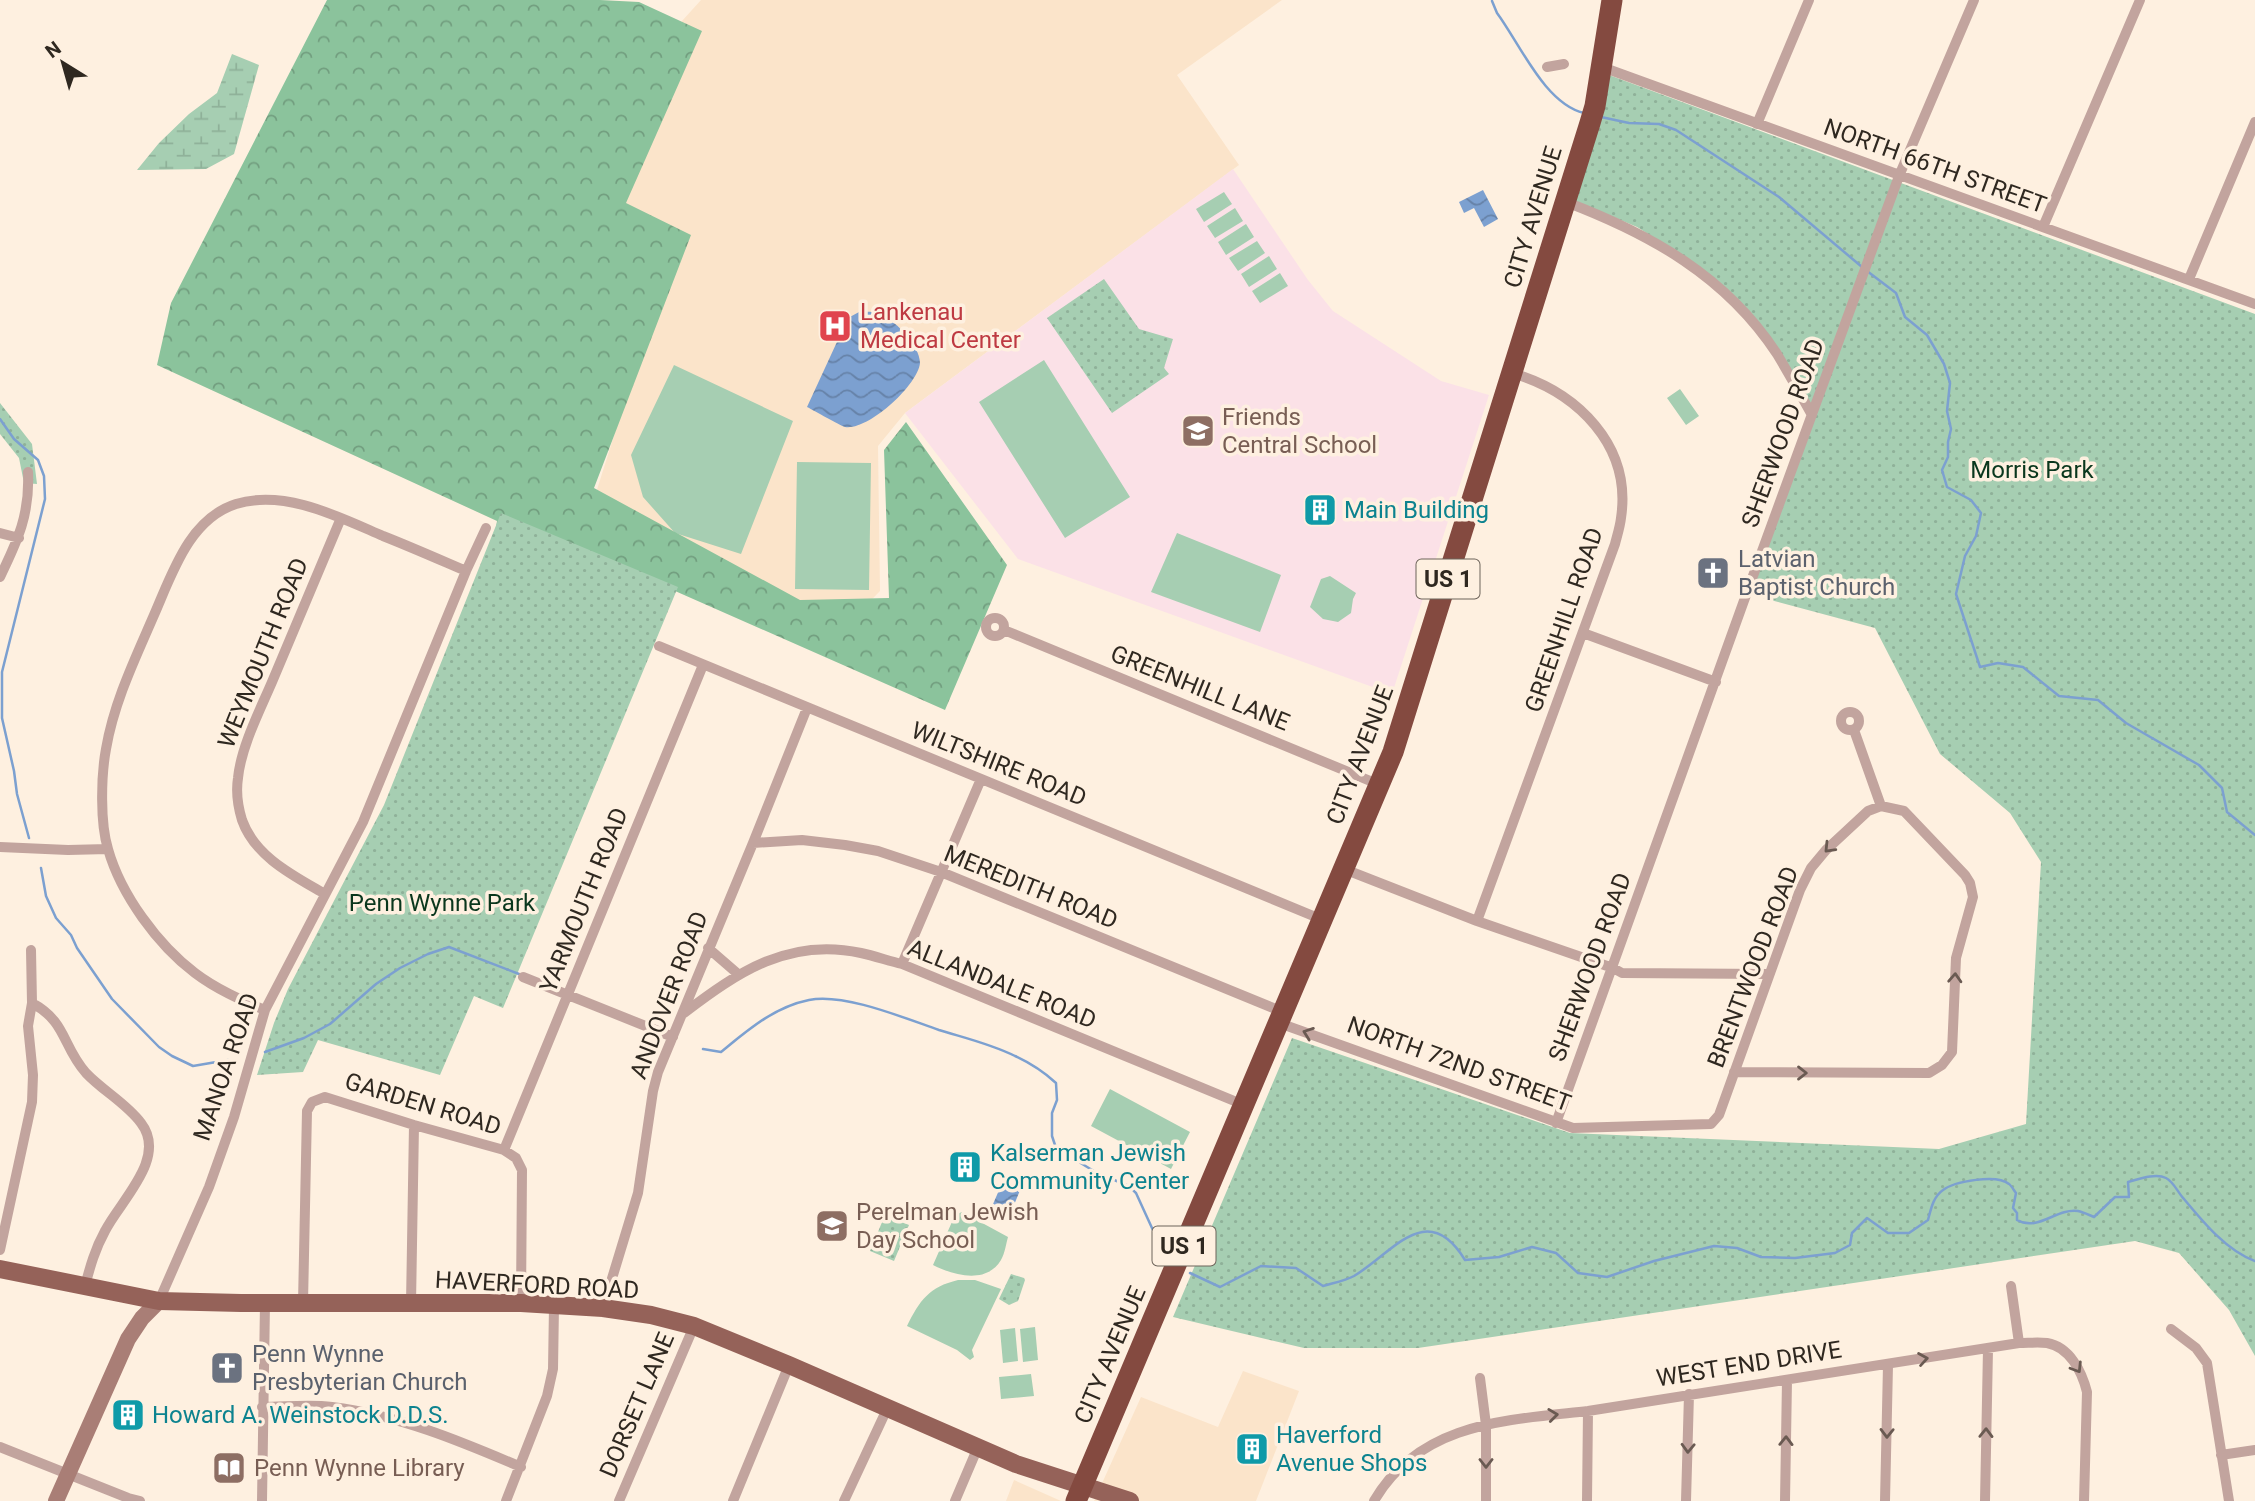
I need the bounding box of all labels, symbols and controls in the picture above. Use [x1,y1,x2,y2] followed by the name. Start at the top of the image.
[28,28,98,98] north arrow
[41,37,65,63] text: N
[1820,113,2050,219] street label: NORTH 66TH STREET
[1498,143,1568,291] street label: CITY AVENUE
[860,298,1021,354] place label: Lankenau Medical Center
[816,307,854,345] hospital icon: Lankenau Medical Center
[1736,335,1830,531] street label: SHERWOOD ROAD
[1222,403,1377,459] place label: Friends Central School
[1179,412,1217,450] school or university icon: Friends Central School
[1970,456,2095,484] park label: Morris Park
[1301,491,1339,529] building icon: Main Building
[1344,496,1489,524] place label: Main Building
[1519,524,1609,716] street label: GREENHILL ROAD
[1738,545,1895,601] place label: Latvian Baptist Church
[212,554,314,752] street label: WEYMOUTH ROAD
[1694,554,1732,592] church icon: Latvian Baptist Church
[1416,559,1480,598] road number: US 1
[1106,639,1294,737] street label: GREENHILL LANE
[1321,682,1399,828] street label: CITY AVENUE
[907,716,1091,812] street label: WILTSHIRE ROAD
[534,804,634,996] street label: YARMOUTH ROAD
[940,839,1122,935] street label: MEREDITH ROAD
[1825,840,1838,853] one-way arrow
[1702,862,1804,1072] street label: BRENTWOOD ROAD
[1543,869,1637,1065] street label: SHERWOOD ROAD
[349,889,536,917] park label: Penn Wynne Park
[624,907,714,1083] street label: ANDOVER ROAD
[904,933,1100,1035] street label: ALLANDALE ROAD
[1947,972,1962,983] one-way arrow
[188,990,264,1144] street label: MANOA ROAD
[1343,1011,1575,1117] street label: NORTH 72ND STREET
[1302,1027,1314,1041] one-way arrow
[1798,1065,1808,1081] one-way arrow
[342,1067,504,1141] street label: GARDEN ROAD
[990,1139,1189,1195] place label: Kalserman Jewish Community Center
[946,1148,984,1186] building icon: Kalserman Jewish Community Center
[856,1198,1039,1254] place label: Perelman Jewish Day School
[813,1207,851,1245] school or university icon: Perelman Jewish Day School
[1152,1226,1216,1266] road number: US 1
[434,1266,640,1304] street label: HAVERFORD ROAD
[1068,1282,1152,1428] street label: CITY AVENUE
[594,1328,680,1482] street label: DORSET LANE
[1654,1336,1844,1392] street label: WEST END DRIVE
[252,1340,467,1396] place label: Penn Wynne Presbyterian Church
[208,1349,246,1387] church icon: Penn Wynne Presbyterian Church
[1918,1352,1929,1367] one-way arrow
[2068,1360,2081,1373] one-way arrow
[109,1396,147,1434] building icon: Howard A. Weinstock D.D.S.
[152,1401,449,1429] place label: Howard A. Weinstock D.D.S.
[1547,1407,1559,1422] one-way arrow
[1276,1421,1427,1477] place label: Haverford Avenue Shops
[1978,1427,1994,1438] one-way arrow
[1879,1428,1895,1438] one-way arrow
[1233,1430,1271,1468] building icon: Haverford Avenue Shops
[1778,1435,1794,1445] one-way arrow
[1680,1442,1695,1453] one-way arrow
[210,1449,248,1487] library icon: Penn Wynne Library
[254,1454,465,1482] place label: Penn Wynne Library
[1478,1458,1494,1469] one-way arrow

